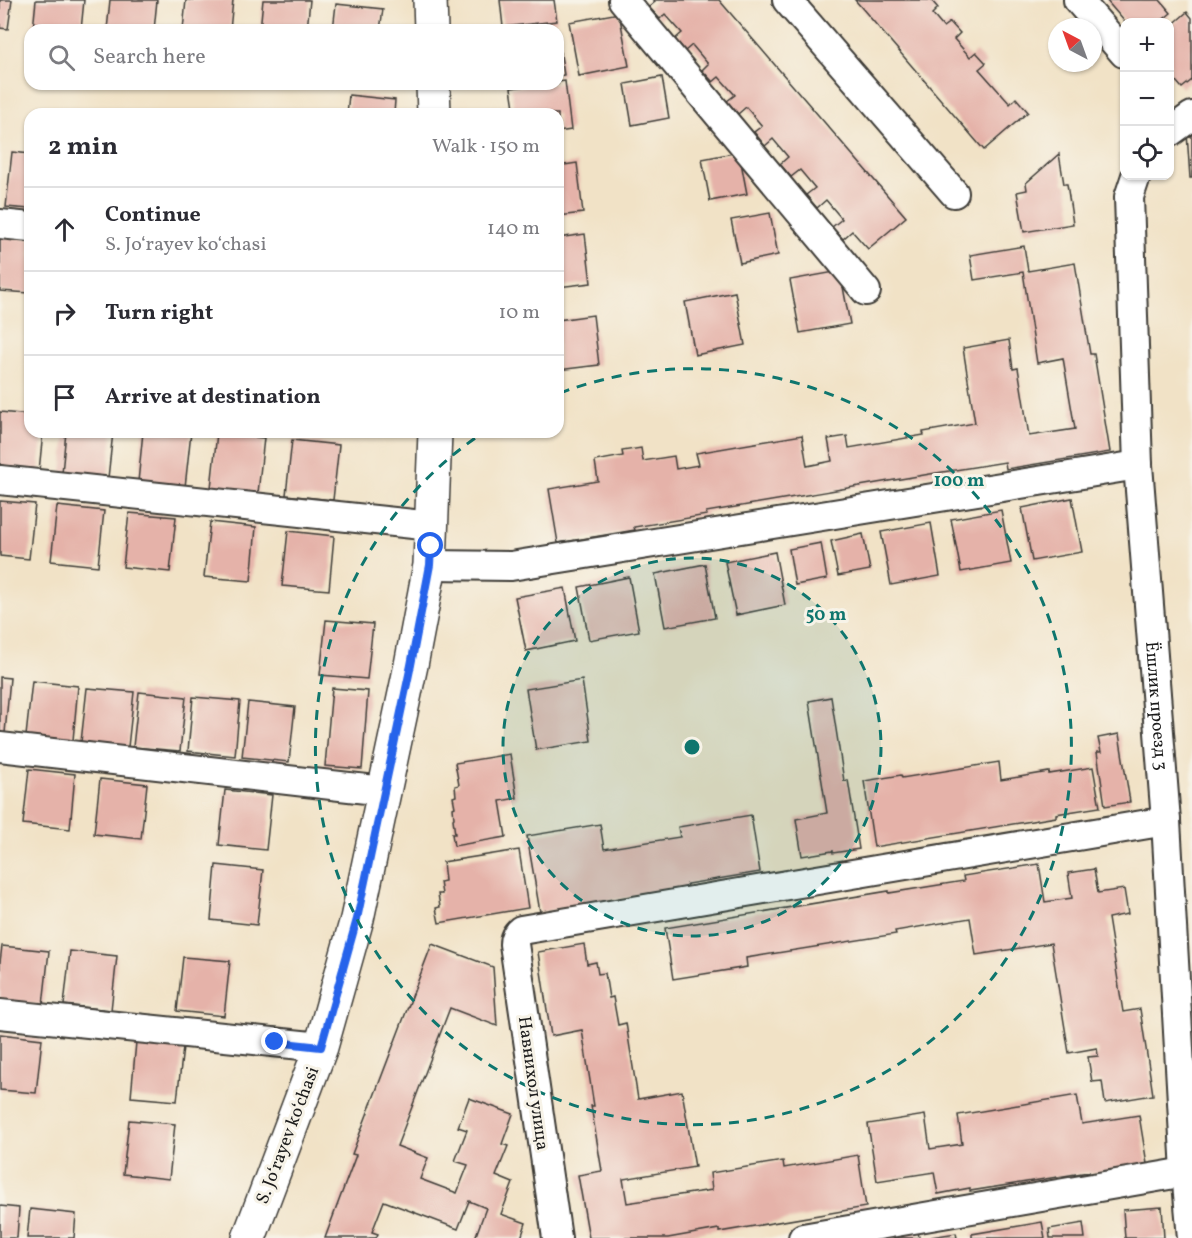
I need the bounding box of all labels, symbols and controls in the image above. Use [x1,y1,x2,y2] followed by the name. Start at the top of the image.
[1048,18,1102,72] north arrow
[1120,18,1174,180] map controls
[1120,18,1174,72] button: +
[24,24,564,90] search box
[45,41,78,74] icon: search
[93,42,206,73] text: Search here
[1120,72,1174,126] button: −
[1120,126,1174,180] button: locate
[48,129,118,165] text: 2 min
[432,133,540,161] text: Walk · 150 m
[105,200,201,231] text: Continue
[48,213,81,246] icon: ahead
[487,215,540,243] text: 140 m
[105,231,266,259] text: S. Joʻrayev koʻchasi
[48,297,81,330] icon: right
[105,298,213,329] text: Turn right
[499,299,540,327] text: 10 m
[48,381,81,414] icon: arrive
[105,382,321,413] text: Arrive at destination
[934,469,984,494] text: 100 m
[417,532,443,558] route start
[806,603,846,628] text: 50 m
[1138,641,1173,772] street label: Ёшлик проезд 3
[682,737,702,757] centre of rings
[511,1015,554,1152] street label: Навнихол улица
[261,1028,287,1054] route end
[251,1063,326,1208] street label: S. Joʻrayev koʻchasi

